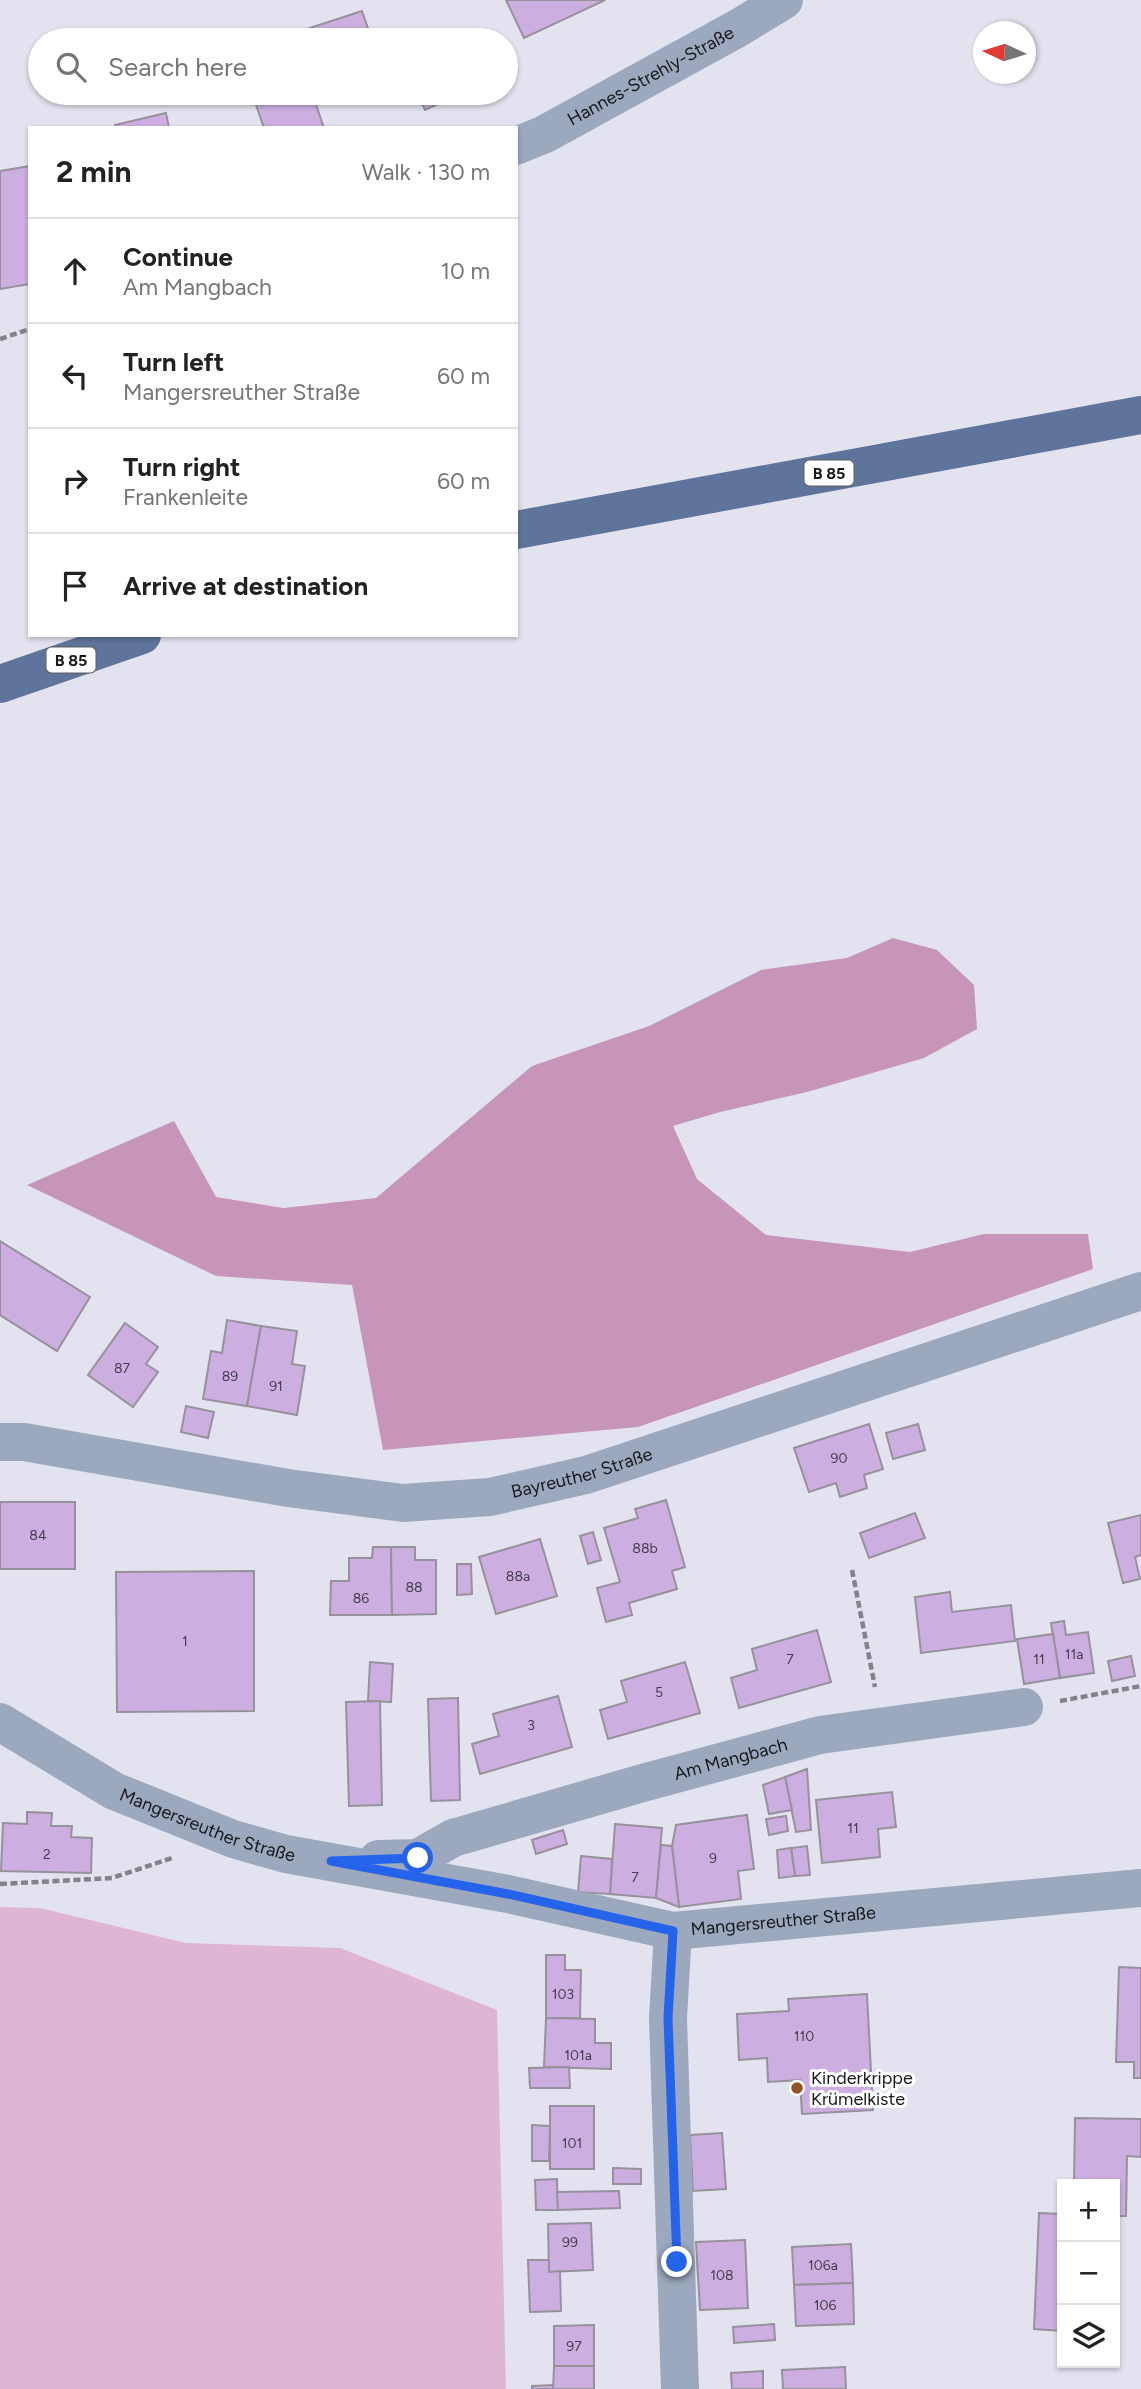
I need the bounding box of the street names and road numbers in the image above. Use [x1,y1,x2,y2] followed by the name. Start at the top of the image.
[564,21,738,130] street label: Hannes-Strehly-Straße
[804,460,854,486] road number: B 85
[46,648,96,673] road number: B 85
[509,1443,655,1503] street label: Bayreuther Straße
[672,1733,790,1785] street label: Am Mangbach
[116,1783,297,1866] street label: Mangersreuther Straße
[690,1901,877,1940] street label: Mangersreuther Straße

